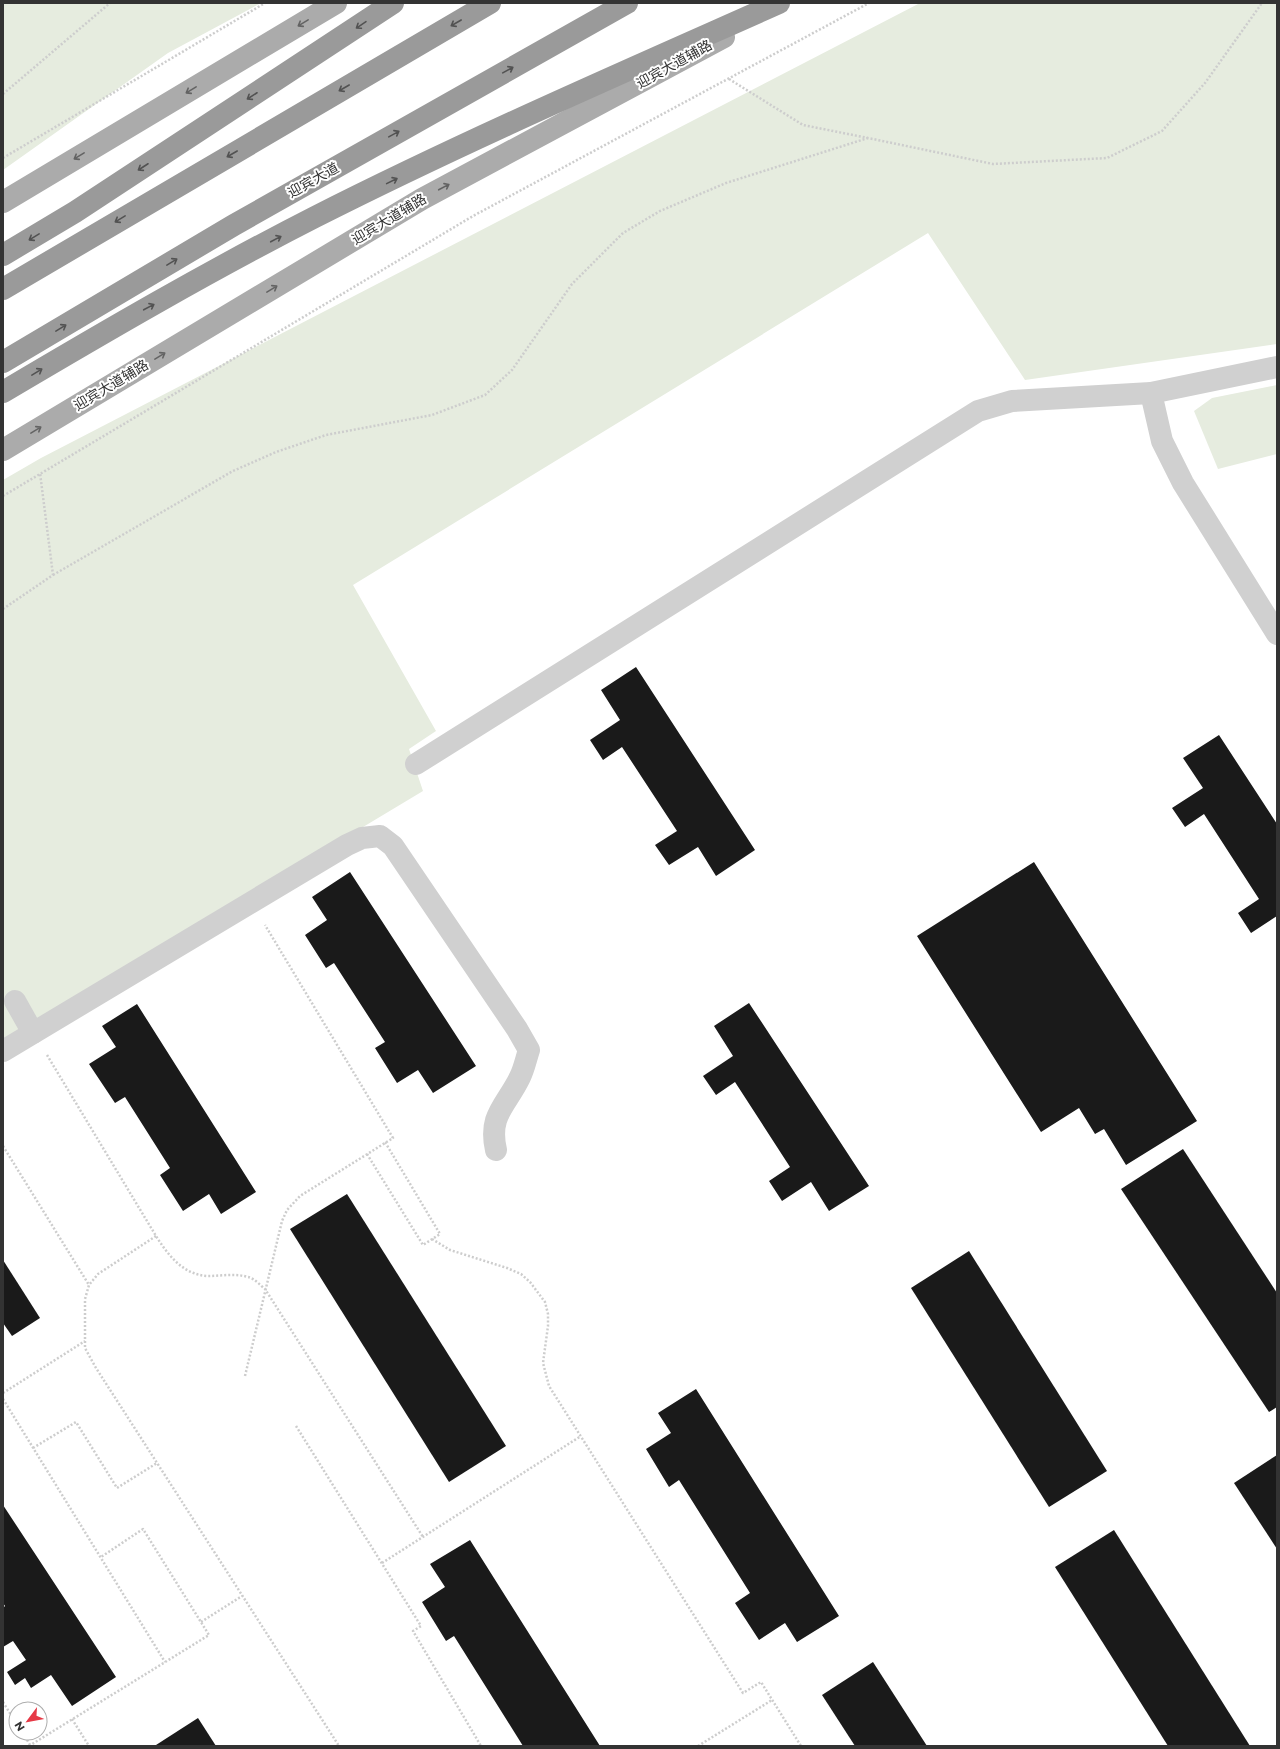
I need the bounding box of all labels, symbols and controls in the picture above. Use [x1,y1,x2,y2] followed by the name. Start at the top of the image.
[298,19,309,27] one-way arrow
[450,19,462,27] one-way arrow
[356,21,367,29] one-way arrow
[633,36,715,92] street label: 迎宾大道辅路
[502,66,514,74] one-way arrow
[338,85,350,93] one-way arrow
[185,86,197,94] one-way arrow
[247,92,258,100] one-way arrow
[388,130,400,138] one-way arrow
[226,150,238,158] one-way arrow
[73,153,85,161] one-way arrow
[284,159,342,201] street label: 迎宾大道
[138,163,149,171] one-way arrow
[386,176,398,184] one-way arrow
[438,183,450,191] one-way arrow
[348,190,430,248] street label: 迎宾大道辅路
[114,216,126,224] one-way arrow
[28,233,40,241] one-way arrow
[270,234,282,242] one-way arrow
[166,257,178,265] one-way arrow
[266,285,277,293] one-way arrow
[143,303,155,311] one-way arrow
[55,324,66,332] one-way arrow
[154,351,166,359] one-way arrow
[70,356,152,414] street label: 迎宾大道辅路
[31,368,42,376] one-way arrow
[30,425,42,433] one-way arrow
[8,1701,48,1741] north arrow
[11,1719,28,1734] text: N

